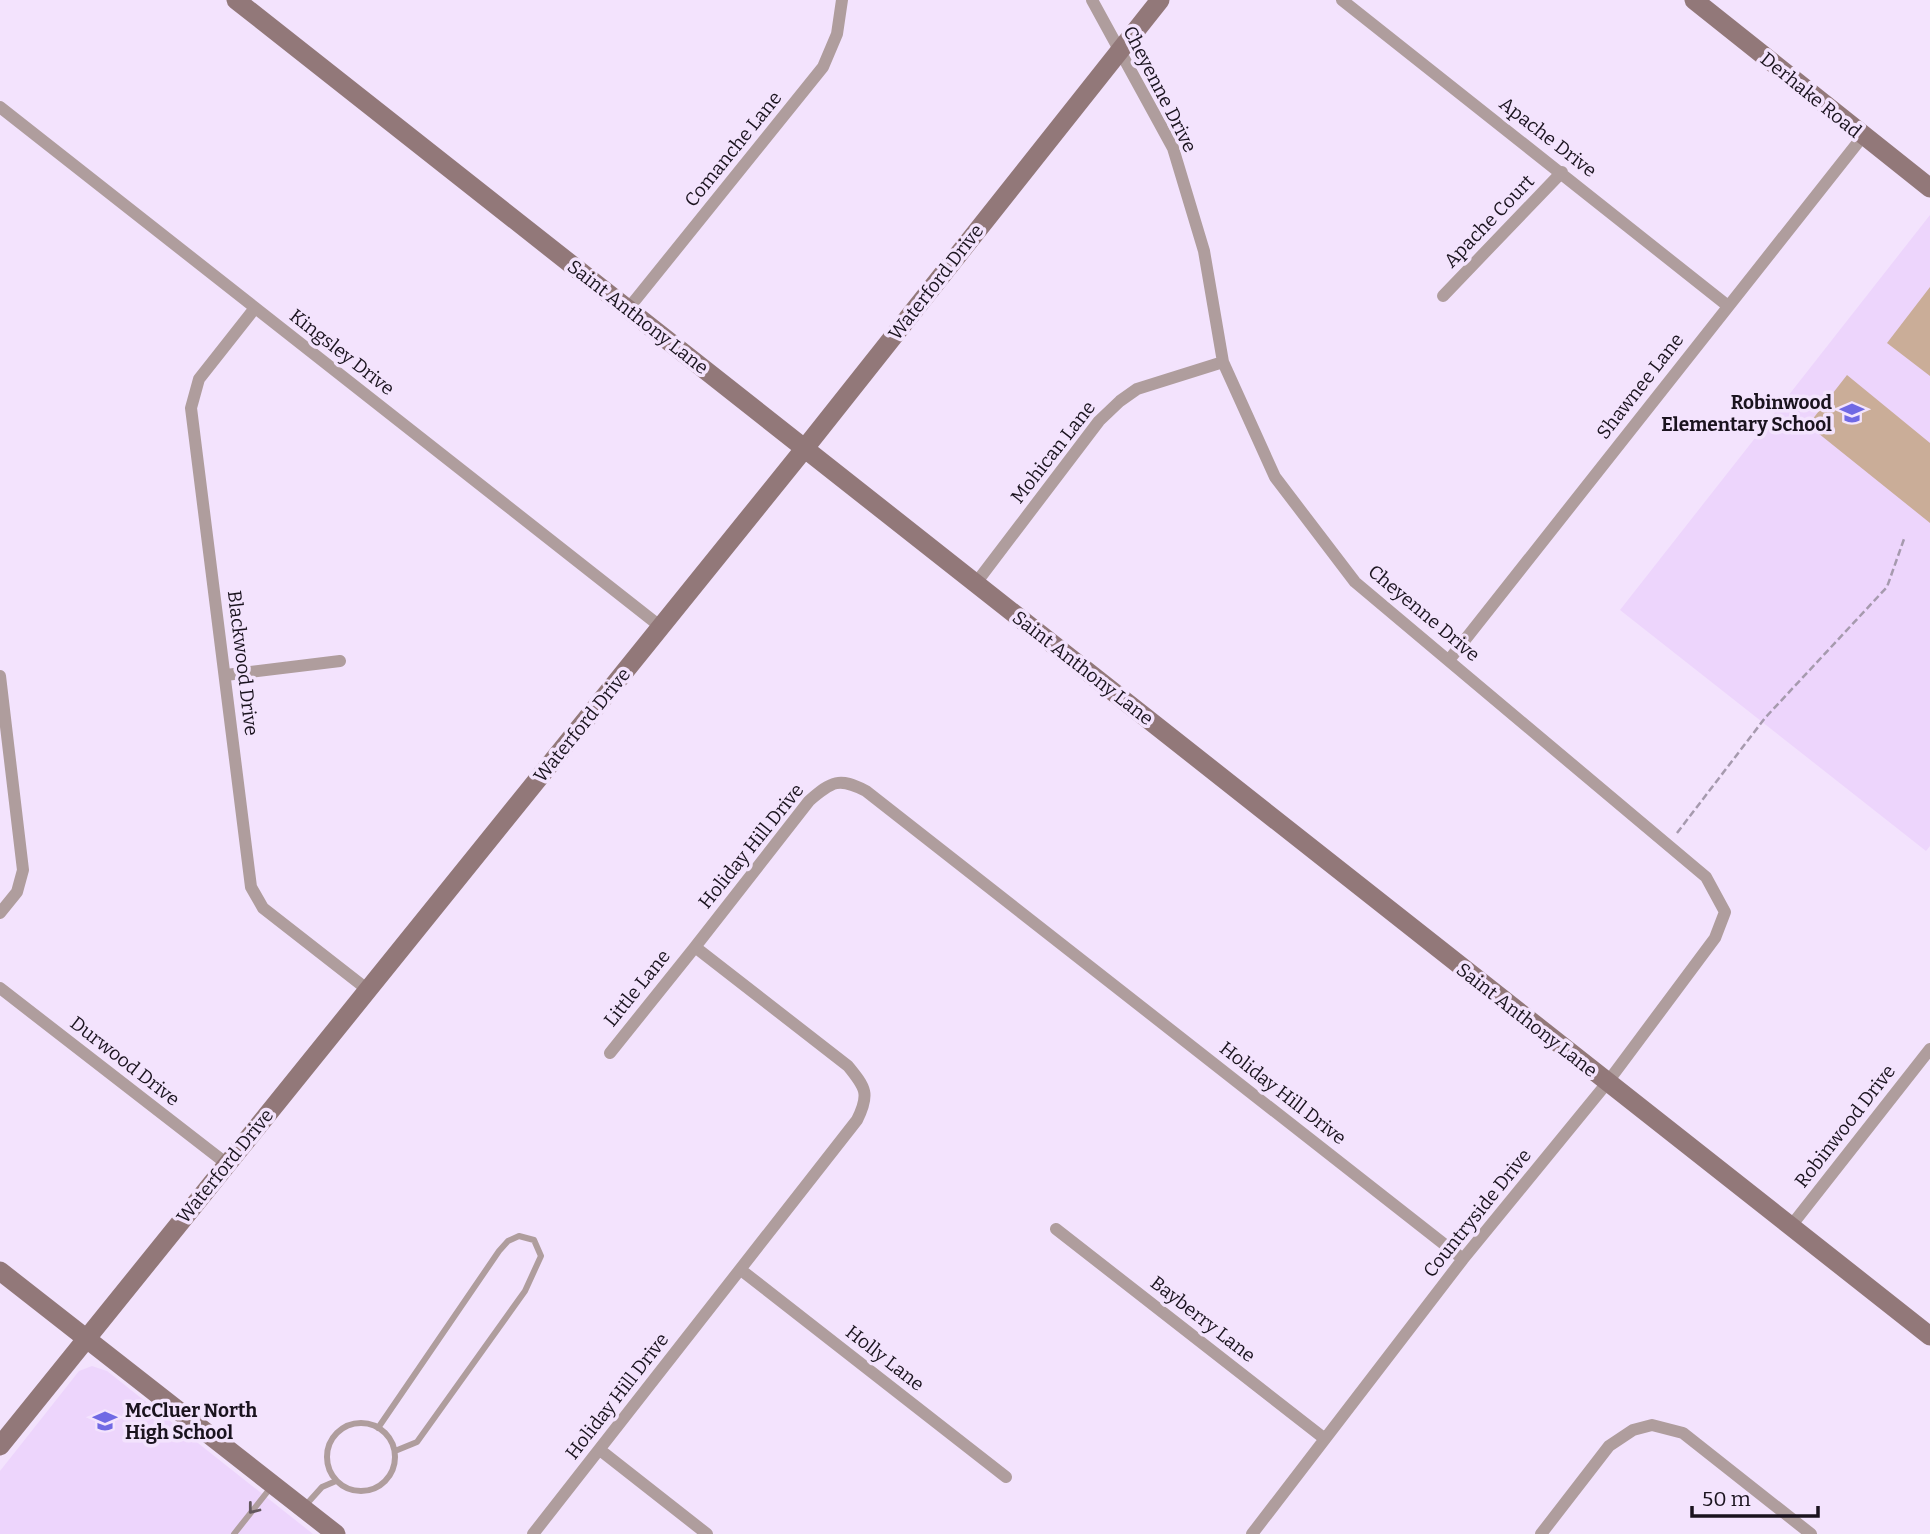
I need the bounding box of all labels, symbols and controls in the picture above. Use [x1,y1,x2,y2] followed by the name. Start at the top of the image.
[1118,22,1202,156] street label: Cheyenne Drive
[1756,47,1866,143] street label: Derhake Road
[679,87,787,211] street label: Comanche Lane
[1495,92,1601,182] street label: Apache Drive
[1439,170,1539,272] street label: Apache Court
[884,220,988,344] street label: Waterford Drive
[563,255,713,379] street label: Saint Anthony Lane
[285,304,399,400] street label: Kingsley Drive
[1592,329,1688,443] street label: Shawnee Lane
[1661,391,1833,436] place label: Robinwood Elementary School
[1006,396,1100,508] street label: Mohican Lane
[1838,399,1866,427] school or university icon: Robinwood Elementary School
[1364,560,1484,666] street label: Cheyenne Drive
[223,589,263,737] street label: Blackwood Drive
[1008,606,1158,730] street label: Saint Anthony Lane
[529,663,635,787] street label: Waterford Drive
[694,779,808,913] street label: Holiday Hill Drive
[599,945,675,1031] street label: Little Lane
[1452,958,1602,1082] street label: Saint Anthony Lane
[66,1011,184,1111] street label: Durwood Drive
[1215,1037,1351,1149] street label: Holiday Hill Drive
[1790,1060,1900,1192] street label: Robinwood Drive
[172,1104,278,1228] street label: Waterford Drive
[1418,1144,1536,1282] street label: Countryside Drive
[1146,1271,1260,1367] street label: Bayberry Lane
[841,1320,929,1396] street label: Holly Lane
[561,1328,673,1464] street label: Holiday Hill Drive
[125,1399,257,1444] place label: McCluer North High School
[91,1407,119,1435] school or university icon: McCluer North High School
[1692,1474,1818,1518] scale bar
[1702,1486,1751,1512] text: 50 m
[249,1502,262,1514] one-way arrow

